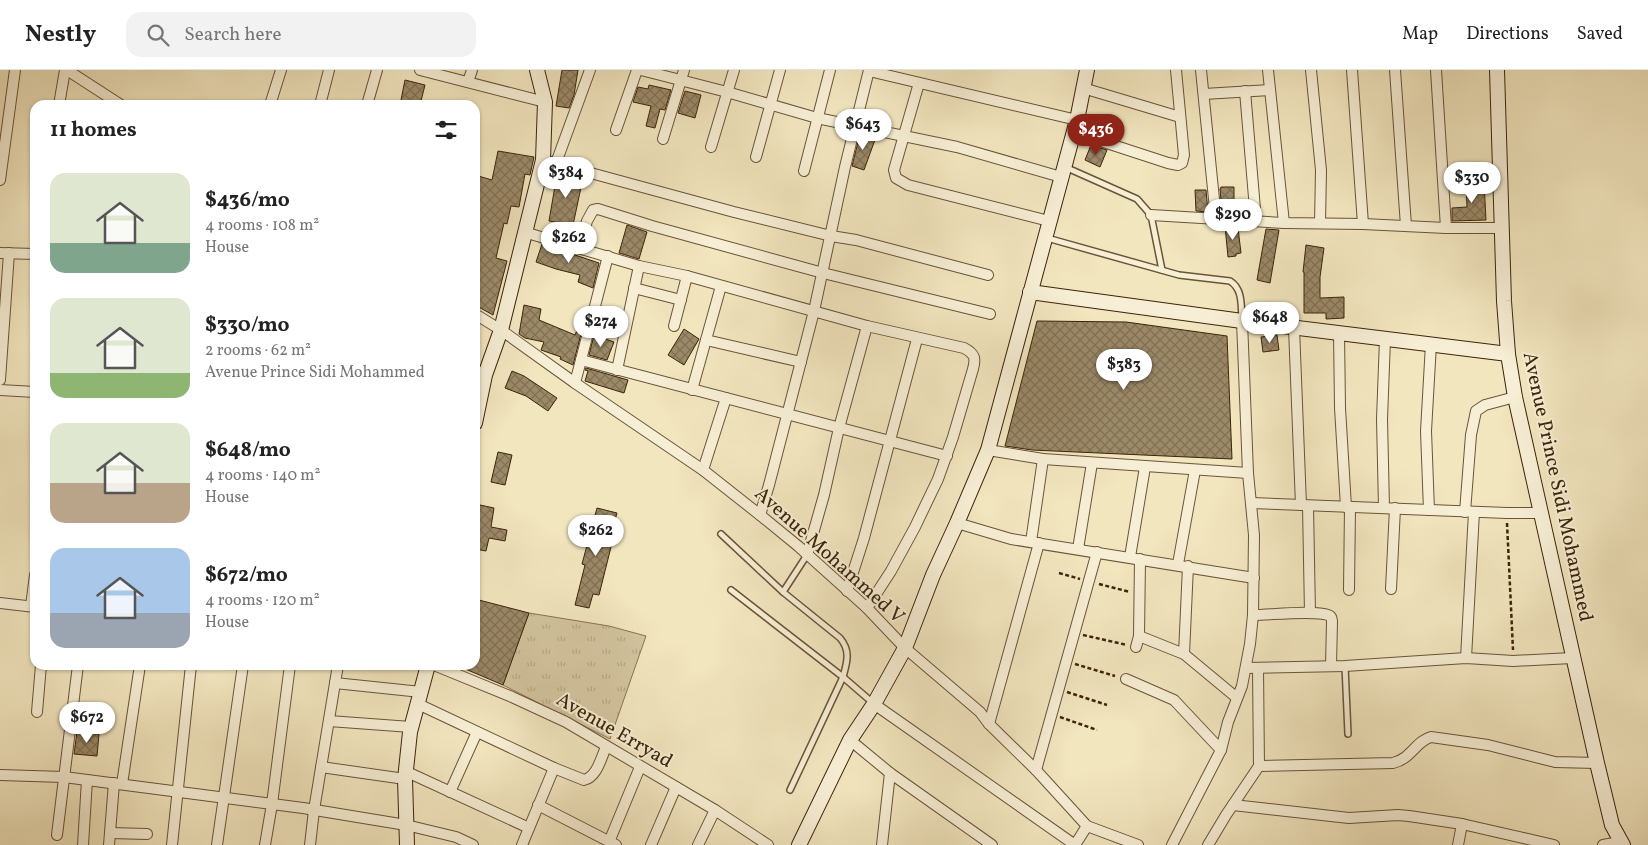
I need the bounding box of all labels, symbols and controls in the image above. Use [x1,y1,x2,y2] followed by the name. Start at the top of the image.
[126,12,476,57] search box
[25,18,96,52] text: Nestly
[144,21,172,49] icon: search
[184,22,282,48] text: Search here
[1402,22,1438,47] text: Map
[1466,22,1549,47] text: Directions
[1577,22,1623,47] text: Saved
[833,108,893,151] pin: $643
[846,114,880,136] text: $643
[1066,114,1126,156] pin: $436
[50,116,137,145] text: 11 homes
[432,116,460,144] icon: filters
[1078,119,1114,141] text: $436
[536,156,596,199] pin: $384
[548,162,584,184] text: $384
[1442,162,1502,204] pin: $330
[1455,167,1489,189] text: $330
[205,186,290,215] text: $436/mo
[90,193,150,253] icon: home
[1203,198,1263,241] pin: $290
[1215,204,1251,226] text: $290
[205,215,319,237] text: 4 rooms · 108 m²
[539,222,599,264] pin: $262
[552,227,586,249] text: $262
[205,237,249,259] text: House
[1240,302,1300,344] pin: $648
[571,306,631,348] pin: $274
[1252,307,1288,329] text: $648
[205,311,289,340] text: $330/mo
[584,311,618,333] text: $274
[90,318,150,378] icon: home
[205,340,311,362] text: 2 rooms · 62 m²
[1094,348,1154,391] pin: $383
[1515,350,1599,624] street label: Avenue Prince Sidi Mohammed
[1107,354,1141,376] text: $383
[205,362,425,384] text: Avenue Prince Sidi Mohammed
[205,436,291,465] text: $648/mo
[90,443,150,503] icon: home
[205,465,320,487] text: 4 rooms · 140 m²
[748,481,910,631] street label: Avenue Mohammed V
[205,487,249,509] text: House
[566,514,626,557] pin: $262
[579,520,613,542] text: $262
[205,561,288,590] text: $672/mo
[90,568,150,628] icon: home
[205,590,320,612] text: 4 rooms · 120 m²
[205,612,249,634] text: House
[551,686,677,776] street label: Avenue Erryad
[57,702,117,744] pin: $672
[70,707,104,729] text: $672

